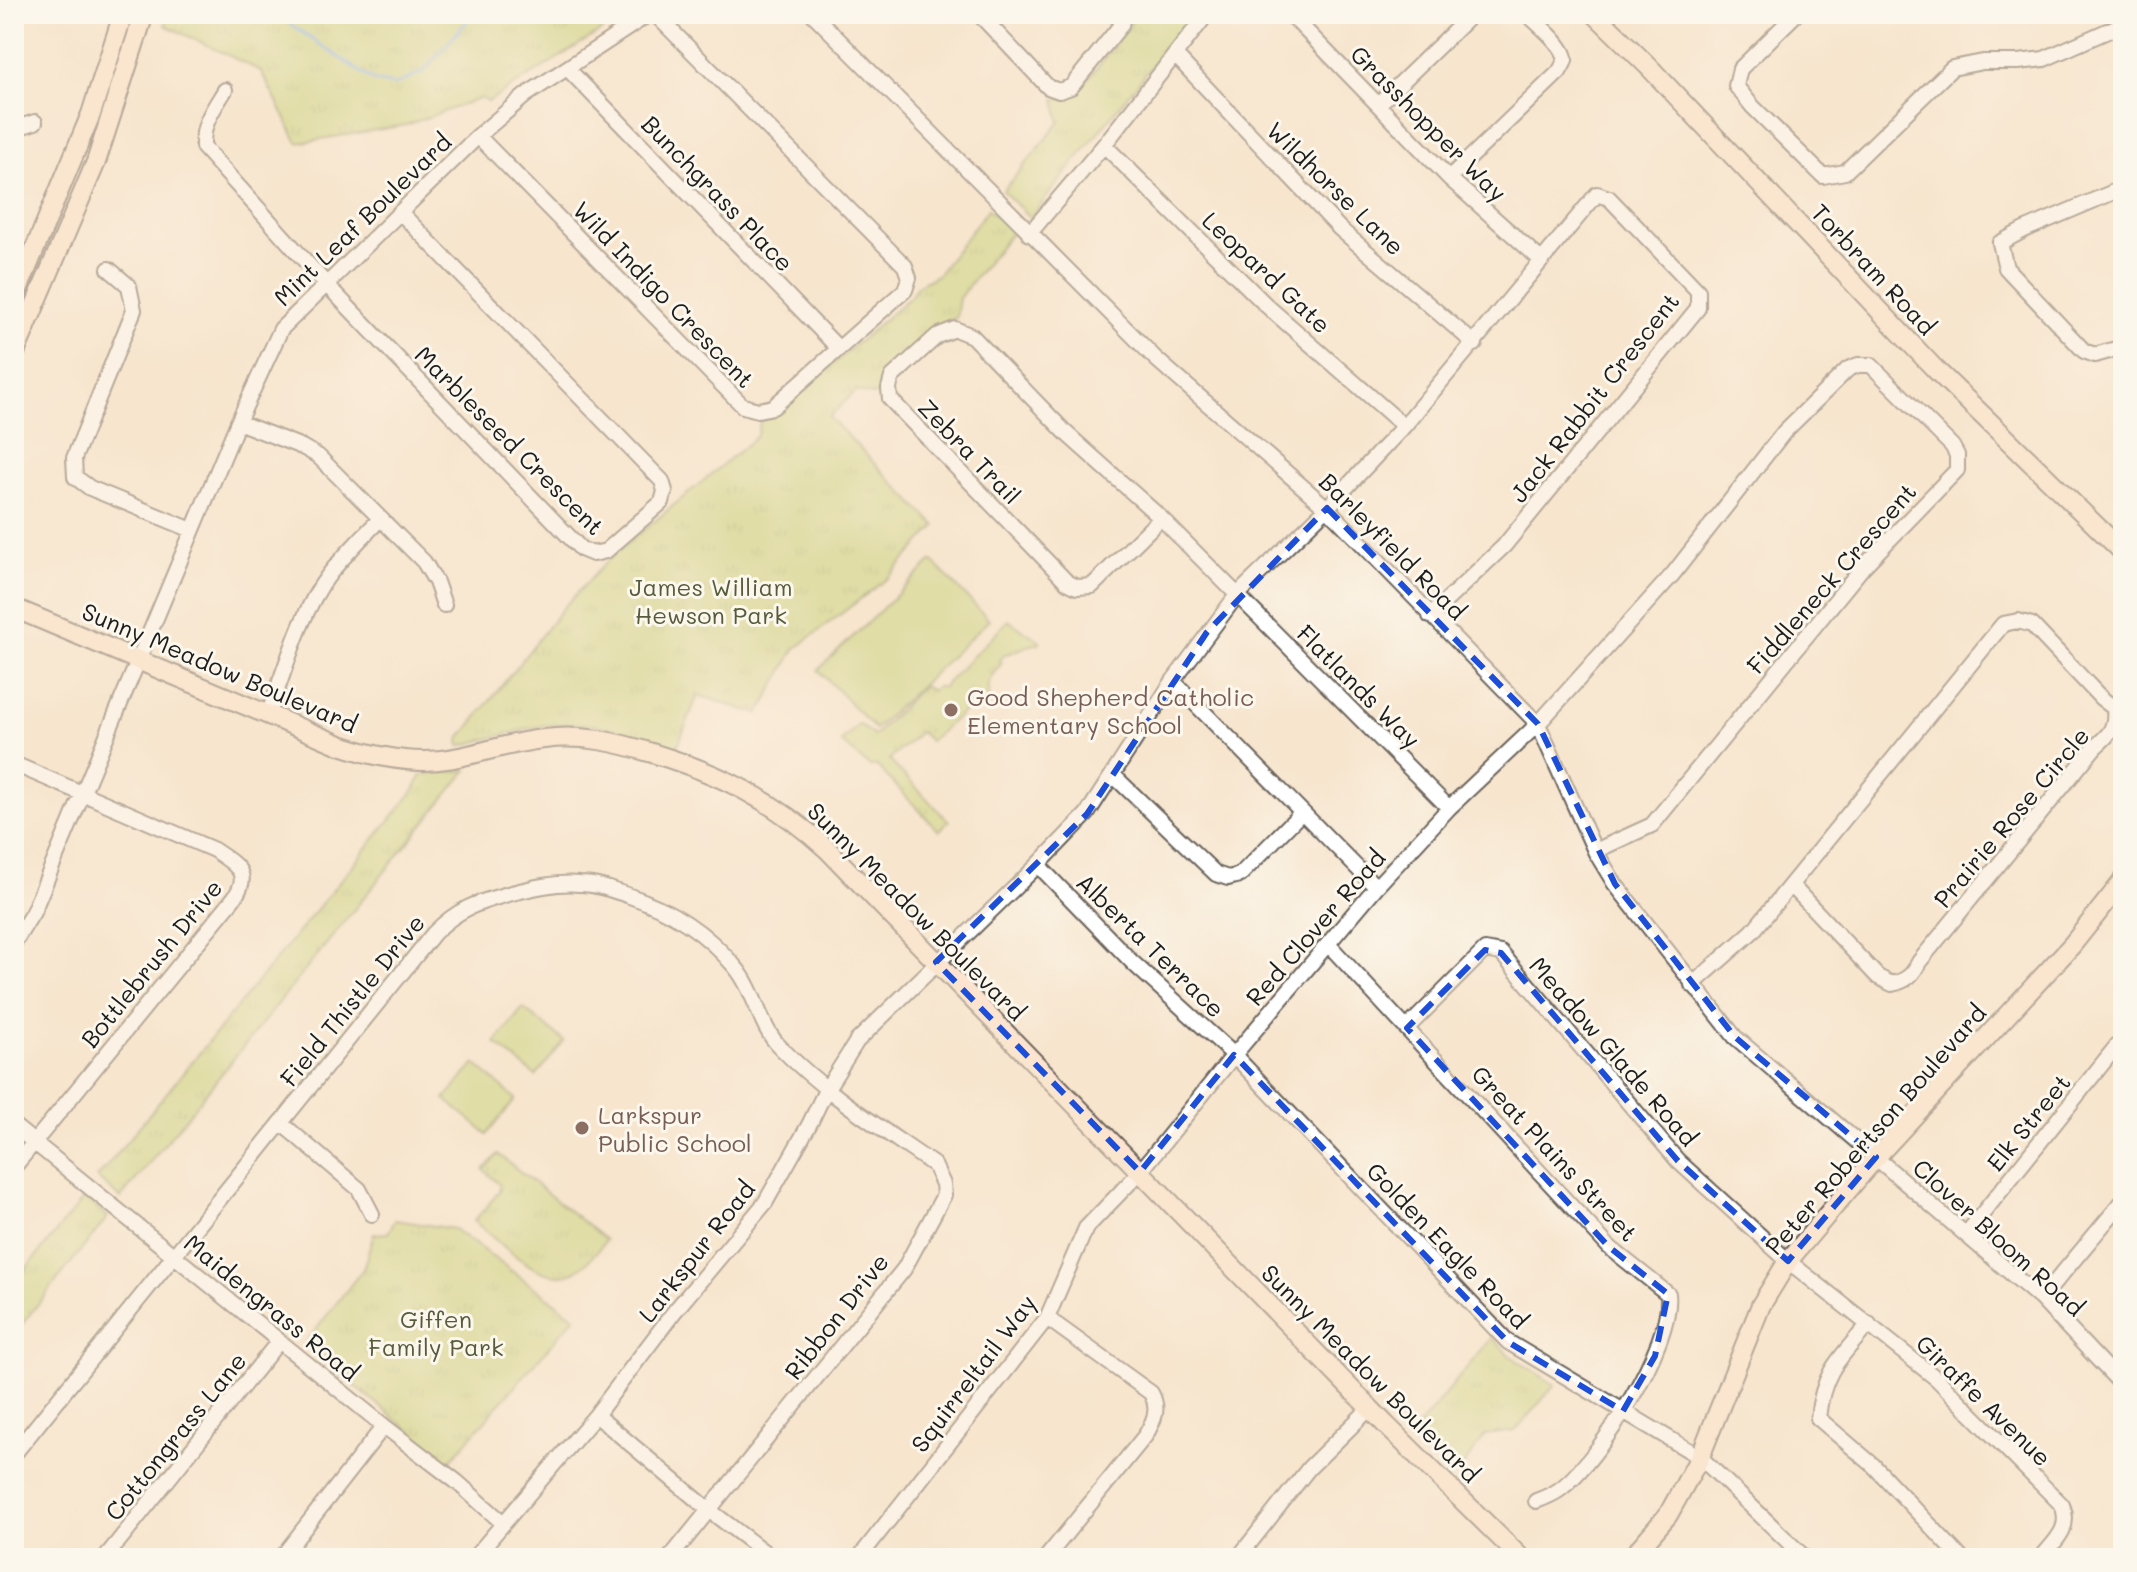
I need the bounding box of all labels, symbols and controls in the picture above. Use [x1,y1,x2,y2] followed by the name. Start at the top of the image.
[1344,38,1514,208] street label: Grasshopper Way
[635,108,801,278] street label: Bunchgrass Place
[1261,115,1411,261] street label: Wildhorse Lane
[267,126,457,312] street label: Mint Leaf Boulevard
[567,194,761,394] street label: Wild Indigo Crescent
[1805,197,1943,341] street label: Torbram Road
[1196,205,1338,339] street label: Leopard Gate
[1502,286,1686,508] street label: Jack Rabbit Crescent
[409,339,611,541] street label: Marbleseed Crescent
[912,392,1028,510] street label: Zebra Trail
[1313,466,1473,626] street label: Barleyfield Road
[1739,476,1923,680] street label: Fiddleneck Crescent
[629,571,793,630] park label: James William Hewson Park
[78,595,362,739] street label: Sunny Meadow Boulevard
[1291,618,1427,754] street label: Flatlands Way
[967,681,1254,740] place label: Good Shepherd Catholic Elementary School
[942,701,960,719] marker: Good Shepherd Catholic Elementary School
[1926,720,2096,914] street label: Prairie Rose Circle
[801,795,1033,1027] street label: Sunny Meadow Boulevard
[1238,842,1392,1012] street label: Red Clover Road
[1070,866,1232,1024] street label: Alberta Terrace
[74,872,228,1054] street label: Bottlebrush Drive
[273,907,431,1093] street label: Field Thistle Drive
[1523,950,1705,1152] street label: Meadow Glade Road
[1758,997,1992,1261] street label: Peter Robertson Boulevard
[1465,1058,1645,1248] street label: Great Plains Street
[1979,1067,2077,1177] street label: Elk Street
[598,1099,752,1158] place label: Larkspur Public School
[573,1119,591,1137] marker: Larkspur Public School
[1907,1152,2091,1322] street label: Clover Bloom Road
[1360,1155,1536,1335] street label: Golden Eagle Road
[631,1174,761,1328] street label: Larkspur Road
[178,1227,366,1387] street label: Maidengrass Road
[777,1247,895,1385] street label: Ribbon Drive
[1255,1257,1487,1489] street label: Sunny Meadow Boulevard
[904,1288,1042,1458] street label: Squirreltail Way
[368,1303,504,1362] park label: Giffen Family Park
[1910,1328,2058,1472] street label: Giraffe Avenue
[98,1346,252,1526] street label: Cottongrass Lane

